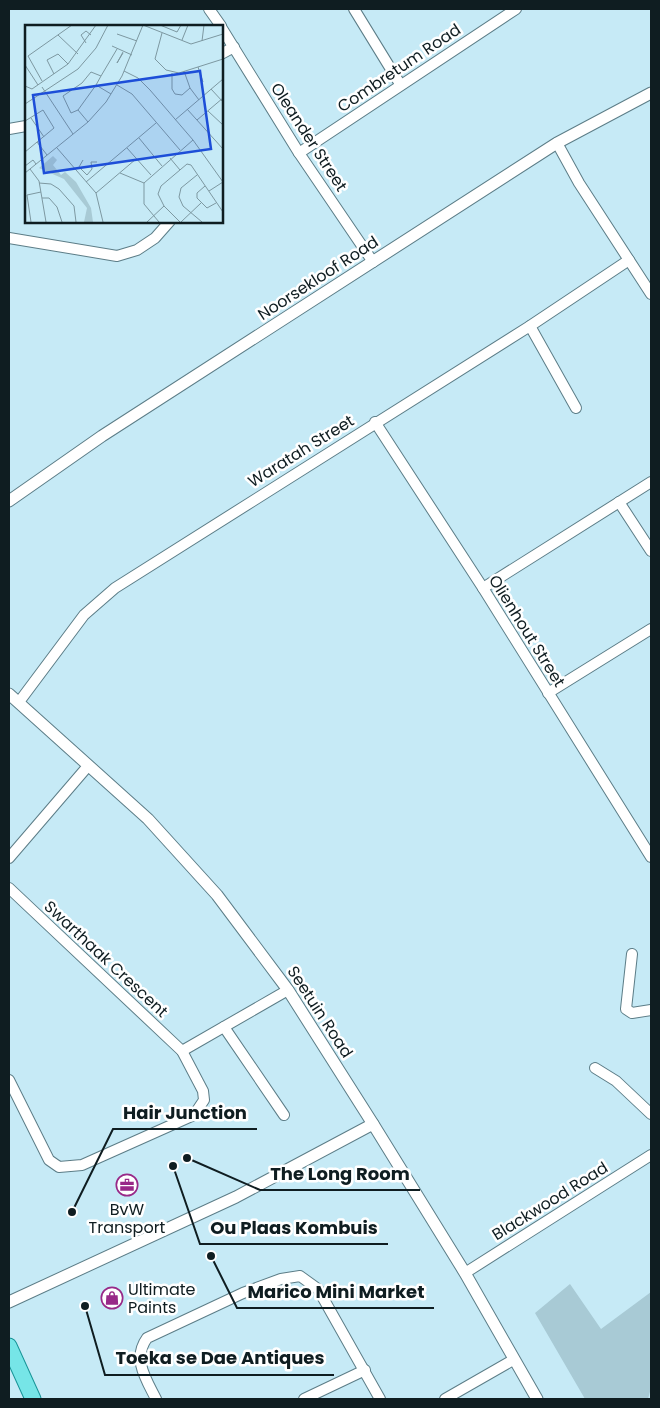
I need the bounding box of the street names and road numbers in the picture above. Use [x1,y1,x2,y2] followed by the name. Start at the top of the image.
[333,18,465,118] street label: Combretum Road
[265,78,353,196] street label: Oleander Street
[253,230,383,326] street label: Noorsekloof Road
[244,409,359,493] street label: Waratah Street
[483,571,571,692] street label: Olienhout Street
[39,895,173,1023] street label: Swarthaak Crescent
[282,962,358,1062] street label: Seetuin Road
[488,1156,612,1246] street label: Blackwood Road

